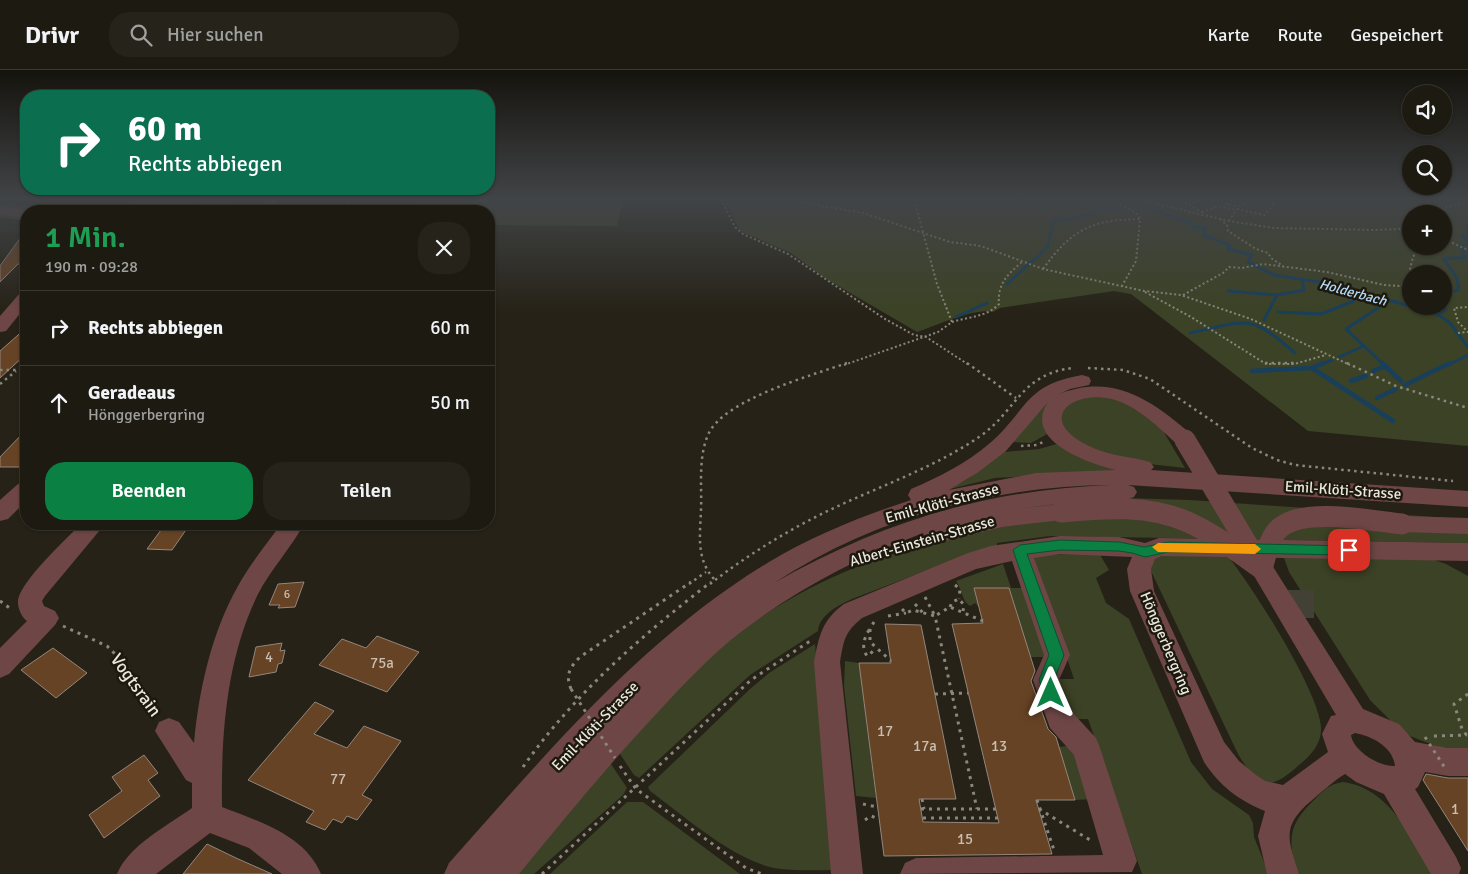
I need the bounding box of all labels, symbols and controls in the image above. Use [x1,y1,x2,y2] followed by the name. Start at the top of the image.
[109,12,459,57] search box
[25,20,79,50] text: Drivr
[127,21,155,49] icon: search
[167,23,264,47] text: Hier suchen
[1208,24,1250,46] text: Karte
[1278,24,1323,46] text: Route
[1351,24,1443,46] text: Gespeichert
[1402,85,1452,315] map controls
[1402,85,1452,135] button: sound
[128,107,202,150] text: 60 m
[45,110,110,175] icon: right
[1402,145,1452,195] button: search
[128,150,282,177] text: Rechts abbiegen
[1402,205,1452,255] button: +
[45,219,126,256] text: 1 Min.
[418,222,470,274] button: close
[45,257,138,277] text: 190 m · 09:28
[1402,265,1452,315] button: −
[1317,275,1389,310] water label: Holderbach
[45,314,73,342] icon: right
[88,316,223,340] text: Rechts abbiegen
[430,316,470,340] text: 60 m
[88,381,175,405] text: Geradeaus
[45,389,73,417] icon: ahead
[430,391,470,415] text: 50 m
[88,405,205,425] text: Hönggerbergring
[45,462,253,520] button: Beenden
[263,462,470,520] button: Teilen
[1284,477,1402,503] street label: Emil-Klöti-Strasse
[883,479,1001,527] street label: Emil-Klöti-Strasse
[848,512,996,570] street label: Albert-Einstein-Strasse
[1328,529,1370,571] pin
[1335,536,1363,564] icon: arrive
[284,587,290,602] house number: 6
[1136,589,1196,697] street label: Hönggerbergring
[265,648,273,666] house number: 4
[106,649,166,721] street label: Vogtsrain
[370,654,394,672] house number: 75a
[1024,666,1076,718] position arrow
[548,678,642,774] street label: Emil-Klöti-Strasse
[877,722,893,740] house number: 17
[913,737,937,755] house number: 17a
[991,737,1007,755] house number: 13
[330,770,346,788] house number: 77
[1451,800,1459,818] house number: 1
[957,830,973,848] house number: 15

